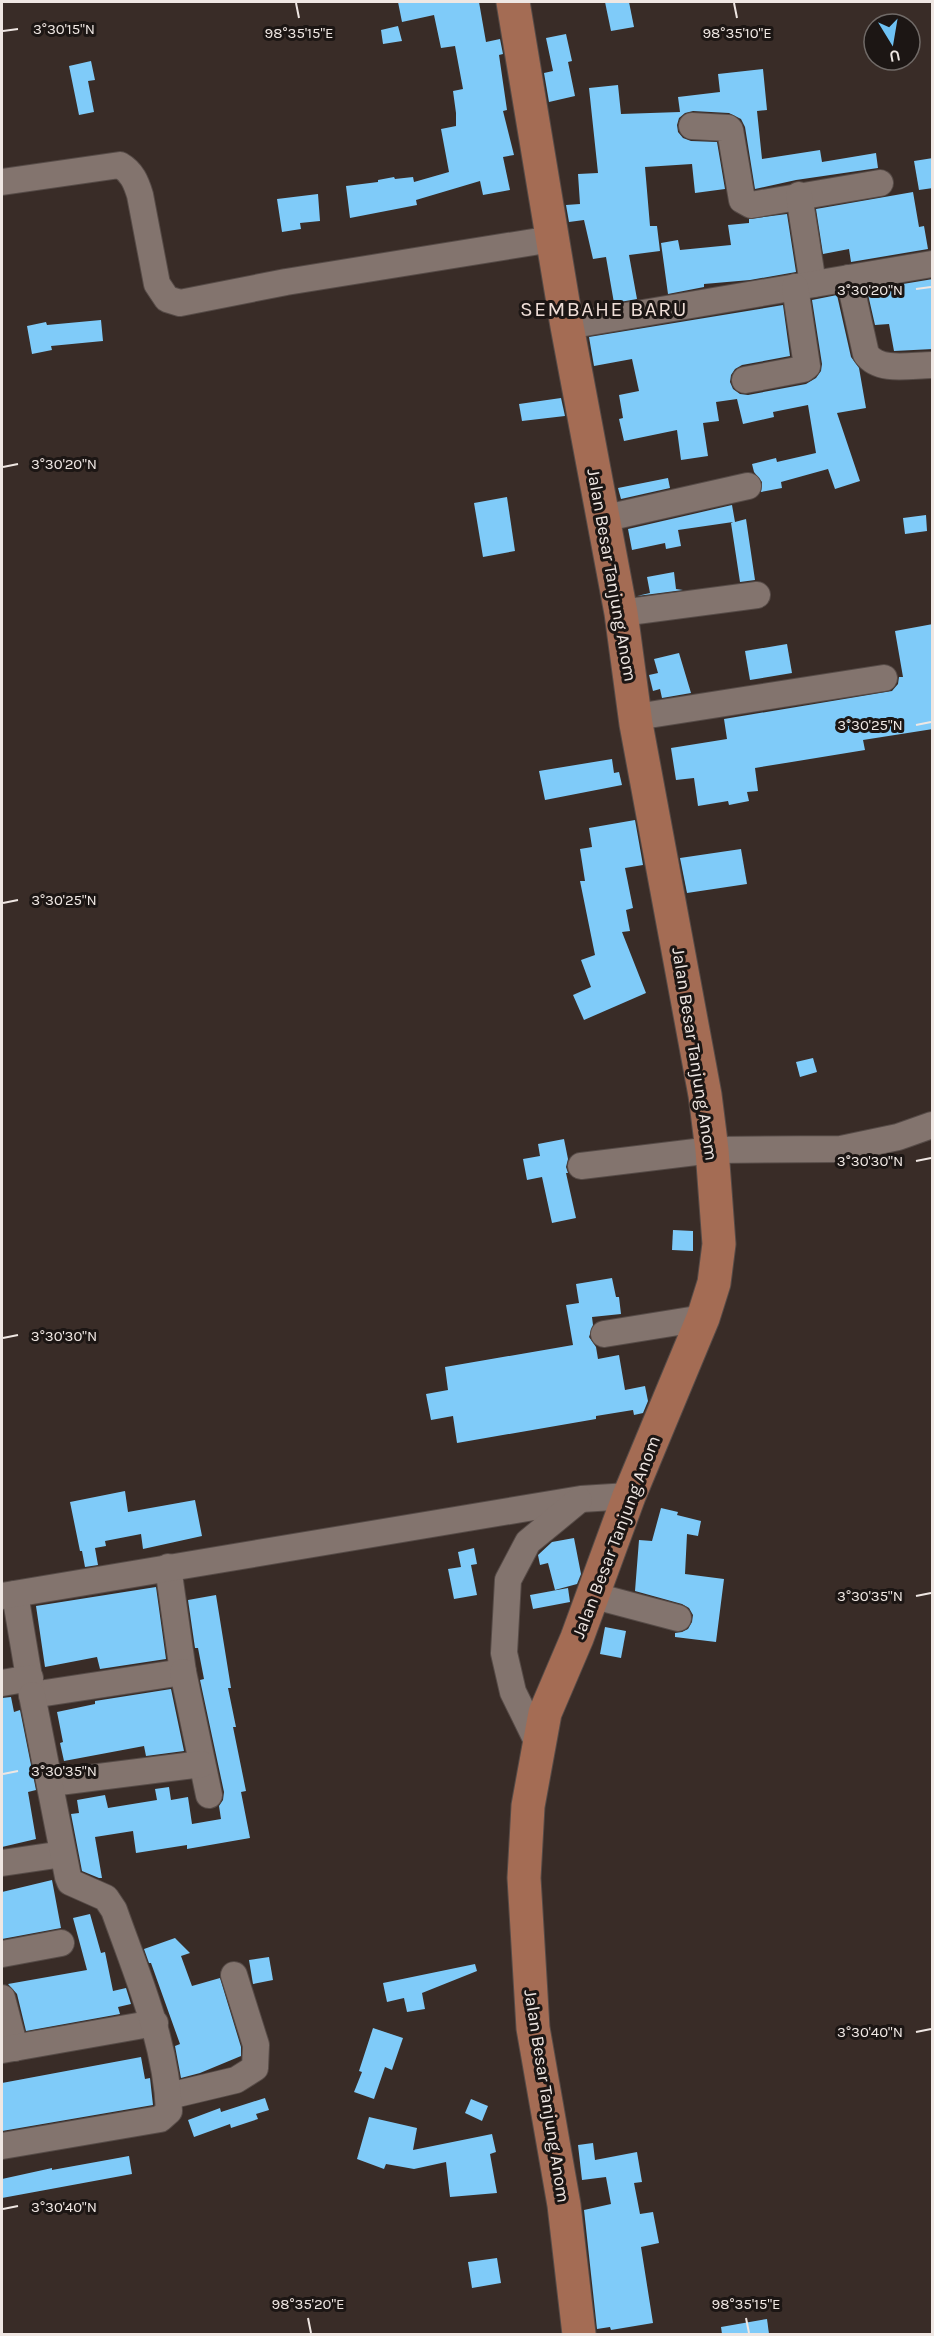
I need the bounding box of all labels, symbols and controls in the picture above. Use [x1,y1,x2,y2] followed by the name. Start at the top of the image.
[862,12,922,72] north arrow
[33,20,95,38] text: 3°30'15"N
[265,24,333,42] text: 98°35'15"E
[702,24,772,42] text: 98°35'10"E
[888,46,902,67] text: U
[837,281,903,299] text: 3°30'20"N
[520,297,688,321] district label: SEMBAHE BARU
[31,455,97,473] text: 3°30'20"N
[582,467,642,683] street label: Jalan Besar Tanjung Anom
[837,716,903,734] text: 3°30'25"N
[31,891,97,909] text: 3°30'25"N
[667,946,723,1162] street label: Jalan Besar Tanjung Anom
[837,1152,903,1170] text: 3°30'30"N
[31,1327,97,1345] text: 3°30'30"N
[567,1432,665,1642] street label: Jalan Besar Tanjung Anom
[837,1587,903,1605] text: 3°30'35"N
[31,1762,97,1780] text: 3°30'35"N
[519,1988,575,2204] street label: Jalan Besar Tanjung Anom
[837,2023,903,2041] text: 3°30'40"N
[31,2198,97,2216] text: 3°30'40"N
[272,2295,344,2313] text: 98°35'20"E
[712,2295,780,2313] text: 98°35'15"E

